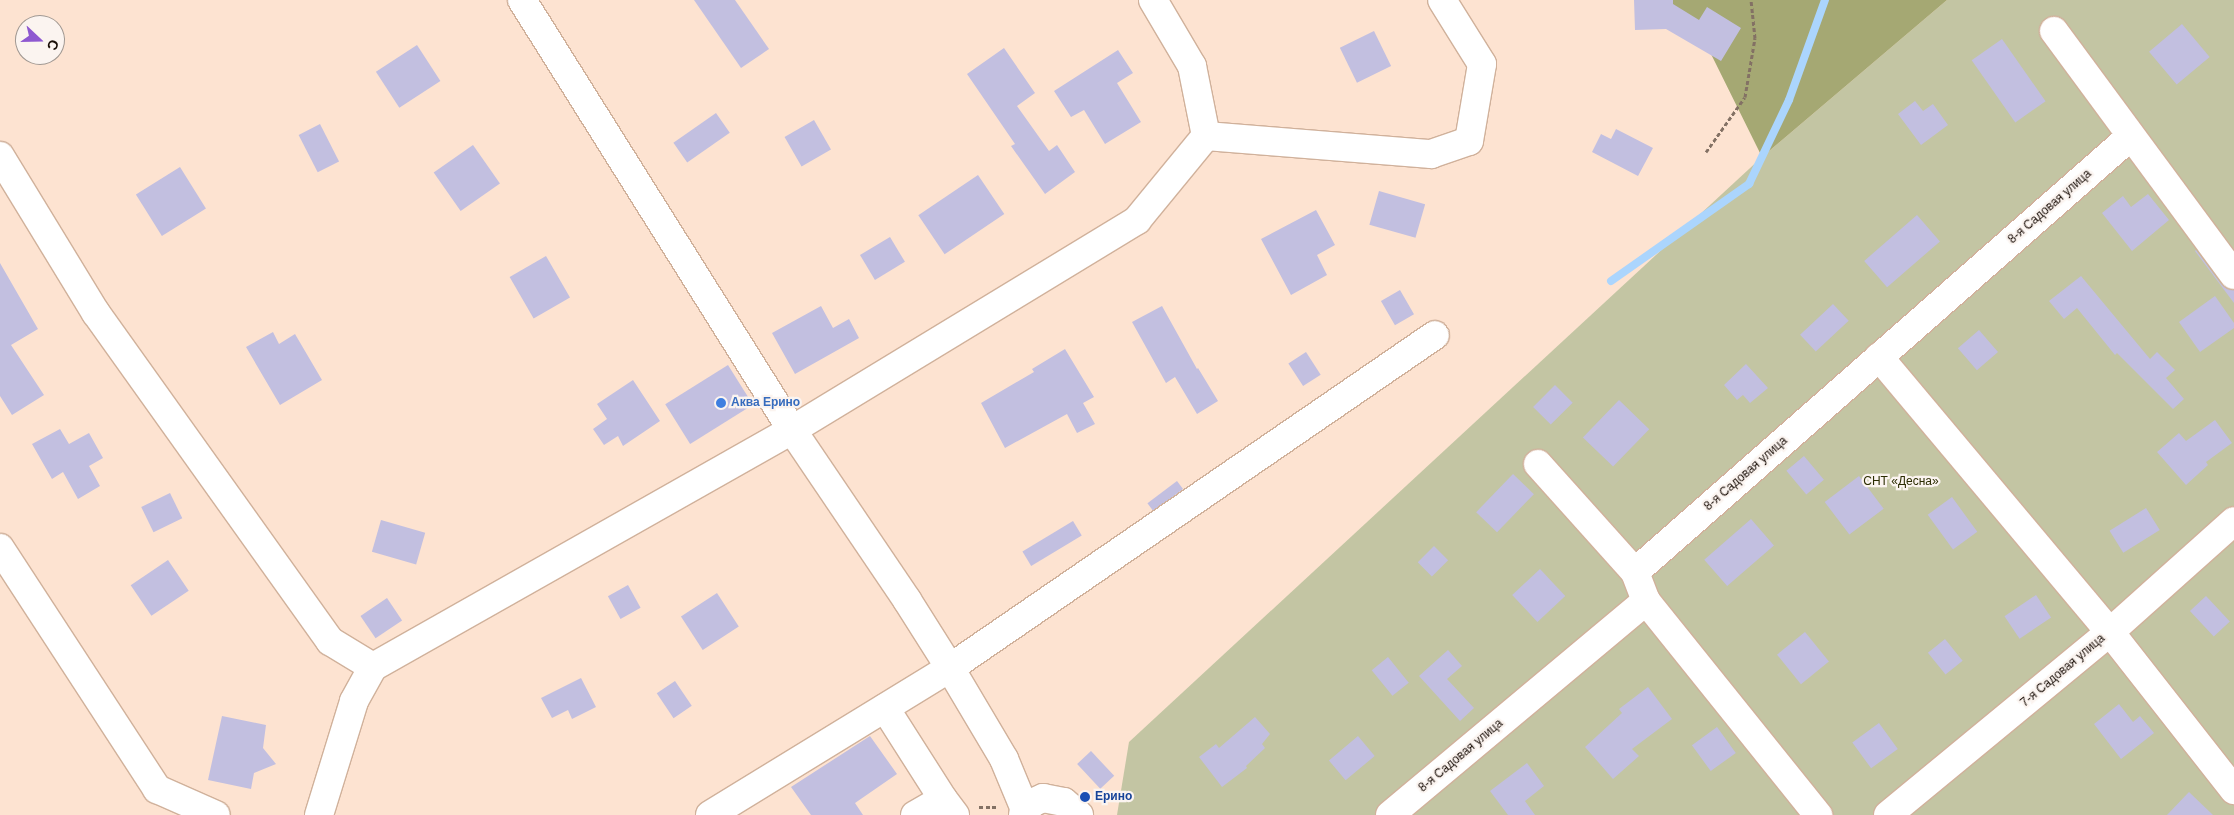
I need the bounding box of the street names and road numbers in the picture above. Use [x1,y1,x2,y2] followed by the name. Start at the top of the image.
[2006,167,2094,247] street label: 8-я Садовая улица
[1702,434,1790,514] street label: 8-я Садовая улица
[2018,632,2108,710] street label: 7-я Садовая улица
[1416,717,1506,795] street label: 8-я Садовая улица

